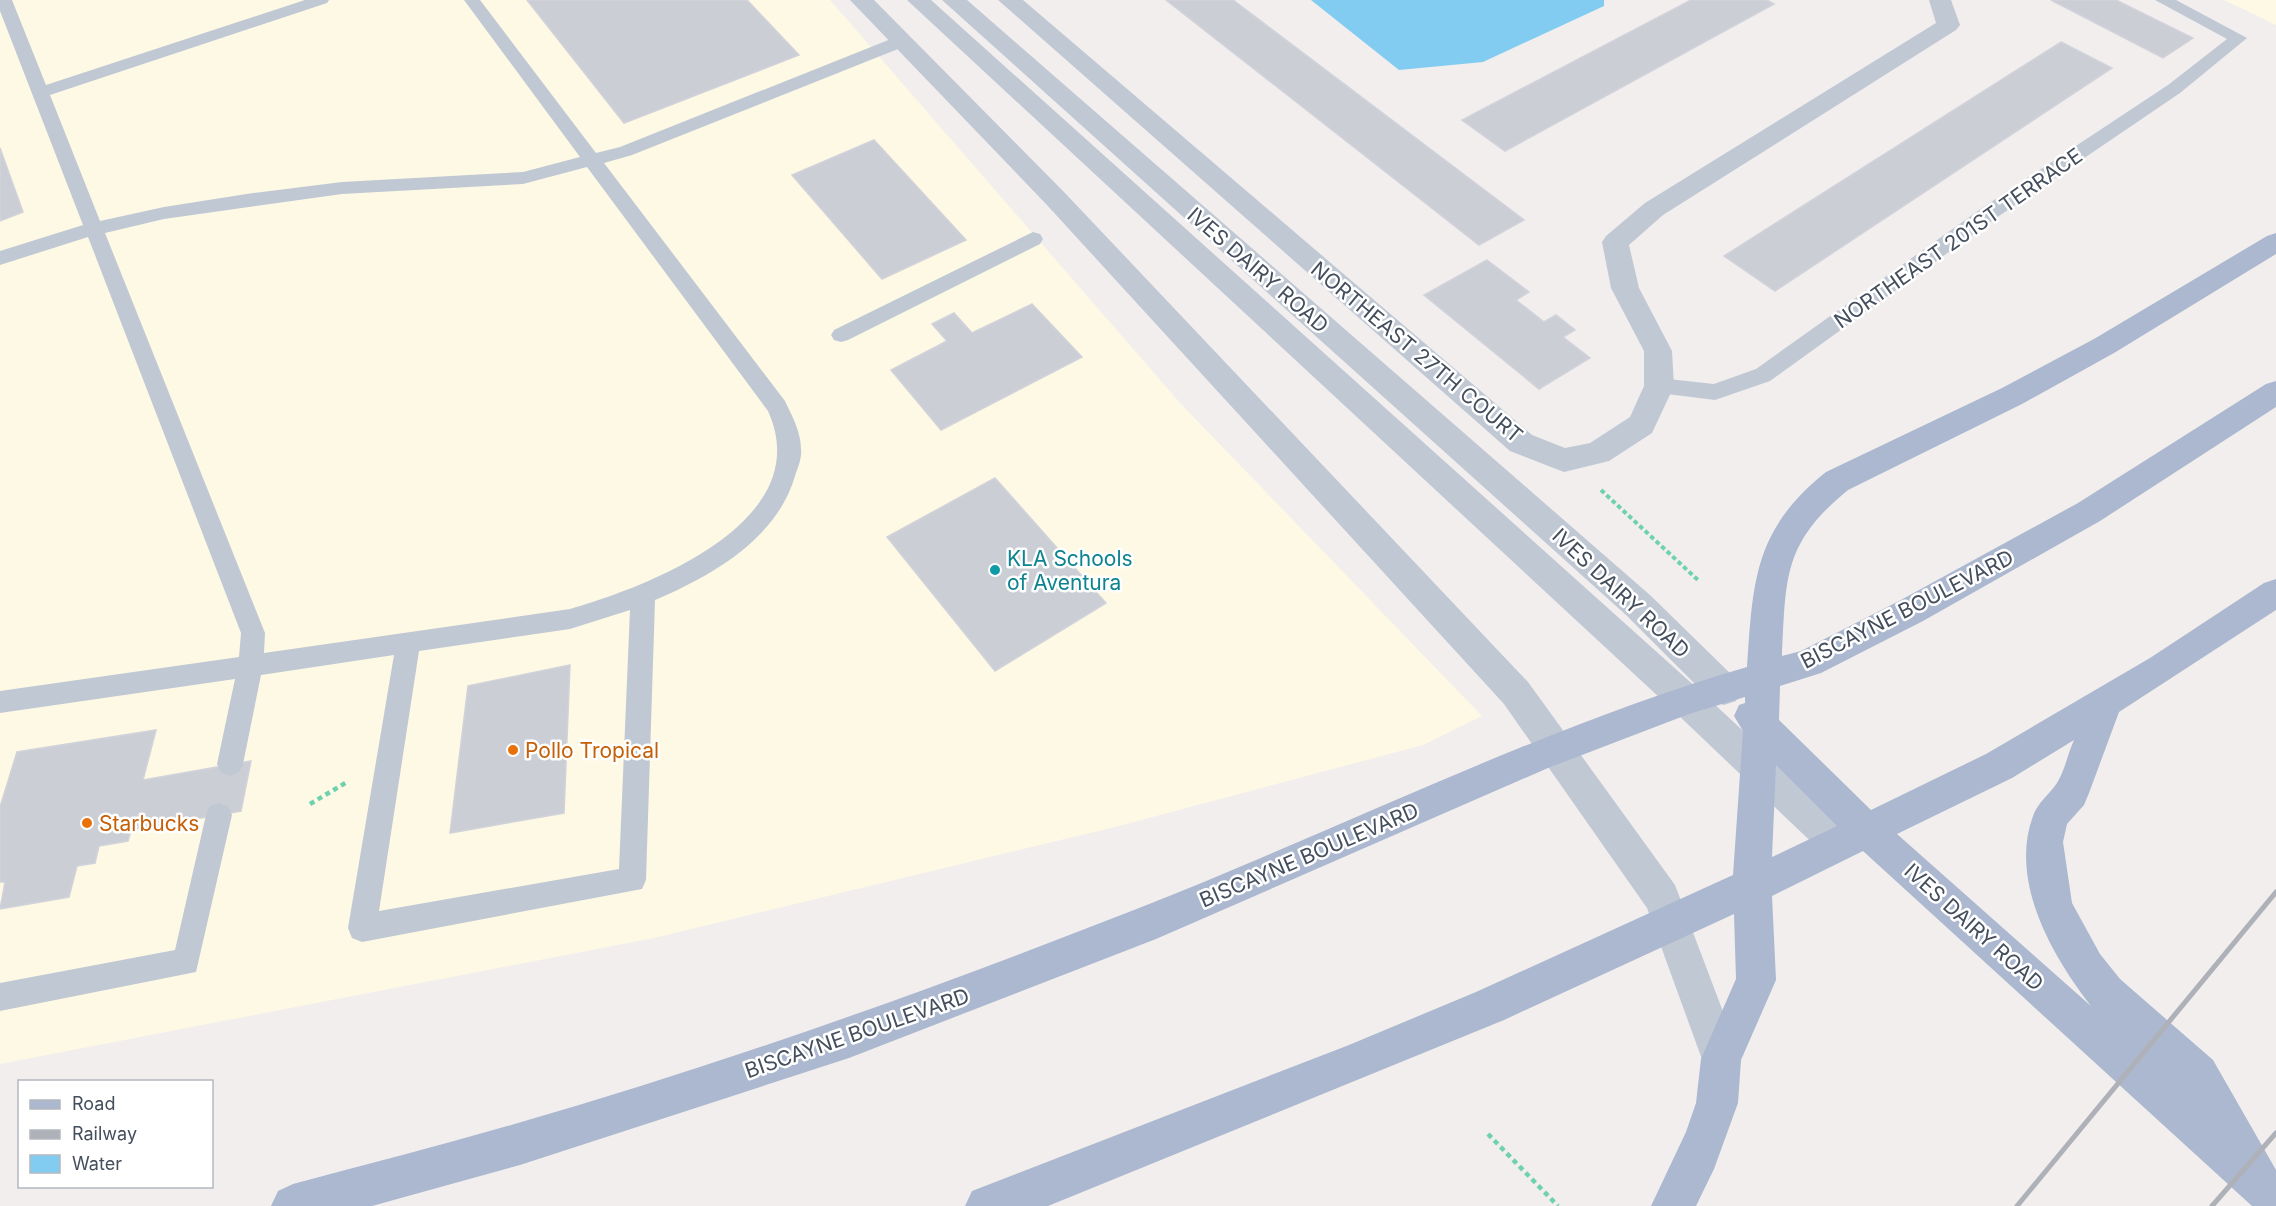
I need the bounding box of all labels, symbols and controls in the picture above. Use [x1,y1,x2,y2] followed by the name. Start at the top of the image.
[1829,143,2087,333] street label: NORTHEAST 201ST TERRACE
[1182,202,1334,338] street label: IVES DAIRY ROAD
[1306,256,1528,448] street label: NORTHEAST 27TH COURT
[1547,523,1695,663] street label: IVES DAIRY ROAD
[1796,544,2018,674] street label: BISCAYNE BOULEVARD
[1007,546,1133,595] place label: KLA Schools of Aventura
[988,563,1002,577] marker: KLA Schools of Aventura
[525,738,659,763] place label: Pollo Tropical
[506,743,520,757] marker: Pollo Tropical
[1196,797,1422,913] street label: BISCAYNE BOULEVARD
[99,811,199,836] place label: Starbucks
[80,816,94,830] marker: Starbucks
[1899,858,2049,996] street label: IVES DAIRY ROAD
[742,983,972,1083] street label: BISCAYNE BOULEVARD
[18,1080,213,1188] legend
[72,1093,115,1114] text: Road
[72,1123,137,1144] text: Railway
[72,1153,122,1174] text: Water

